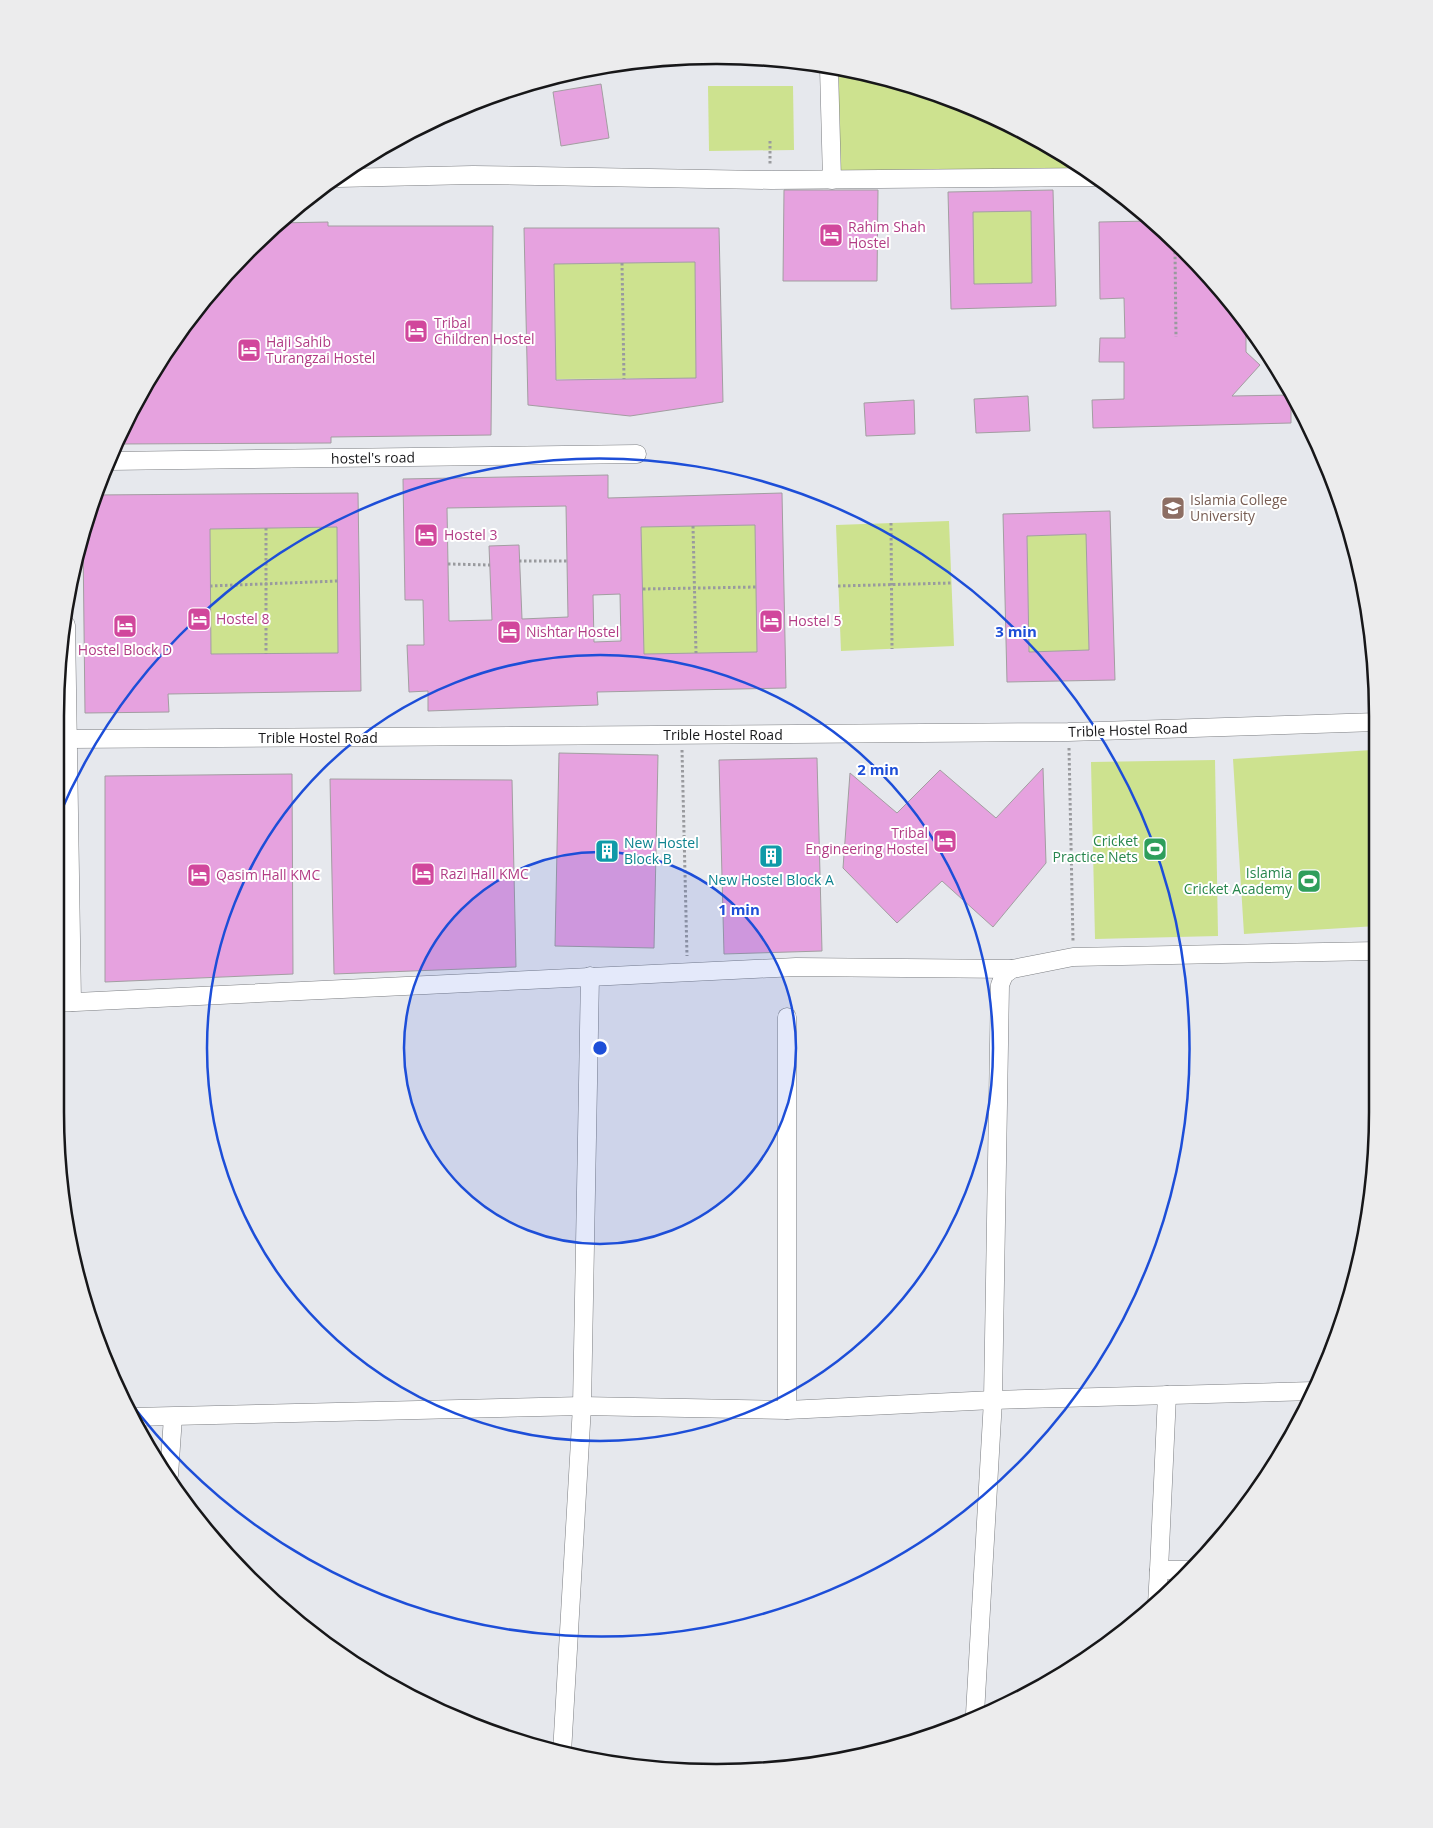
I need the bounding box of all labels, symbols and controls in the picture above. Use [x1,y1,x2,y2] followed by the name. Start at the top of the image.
[848,217,926,252] place label: Rahim Shah Hostel
[818,222,844,248] hotel icon: Rahim Shah Hostel
[434,313,535,348] place label: Tribal Children Hostel
[403,318,429,344] hotel icon: Tribal Children Hostel
[266,332,375,367] place label: Haji Sahib Turangzai Hostel
[236,337,262,363] hotel icon: Haji Sahib Turangzai Hostel
[331,447,415,468] street label: hostel's road
[1190,490,1288,525] place label: Islamia College University
[1160,495,1186,521] school or university icon: Islamia College University
[413,522,439,548] hotel icon: Hostel 3
[444,525,497,544] place label: Hostel 3
[186,606,212,632] hotel icon: Hostel 8
[758,608,784,634] hotel icon: Hostel 5
[216,609,269,628] place label: Hostel 8
[788,611,841,630] place label: Hostel 5
[112,613,138,639] hotel icon: Hostel Block D
[496,619,522,645] hotel icon: Nishtar Hostel
[995,621,1037,641] text: 3 min
[526,622,619,641] place label: Nishtar Hostel
[78,640,172,659] place label: Hostel Block D
[1068,718,1188,741] street label: Trible Hostel Road
[663,725,783,744] street label: Trible Hostel Road
[258,728,378,747] street label: Trible Hostel Road
[857,759,899,779] text: 2 min
[805,823,928,858] place label: Tribal Engineering Hostel
[932,828,958,854] hotel icon: Tribal Engineering Hostel
[1053,831,1138,866] place label: Cricket Practice Nets
[624,833,699,868] place label: New Hostel Block B
[1142,836,1168,862] sports icon: Cricket Practice Nets
[594,838,620,864] building icon: New Hostel Block B
[758,843,784,869] building icon: New Hostel Block A
[410,861,436,887] hotel icon: Razi Hall KMC
[186,862,212,888] hotel icon: Qasim Hall KMC
[1184,863,1293,898] place label: Islamia Cricket Academy
[440,864,529,883] place label: Razi Hall KMC
[216,865,320,884] place label: Qasim Hall KMC
[1296,868,1322,894] sports icon: Islamia Cricket Academy
[708,870,834,889] place label: New Hostel Block A
[718,899,760,919] text: 1 min
[591,1039,609,1057] centre of rings

